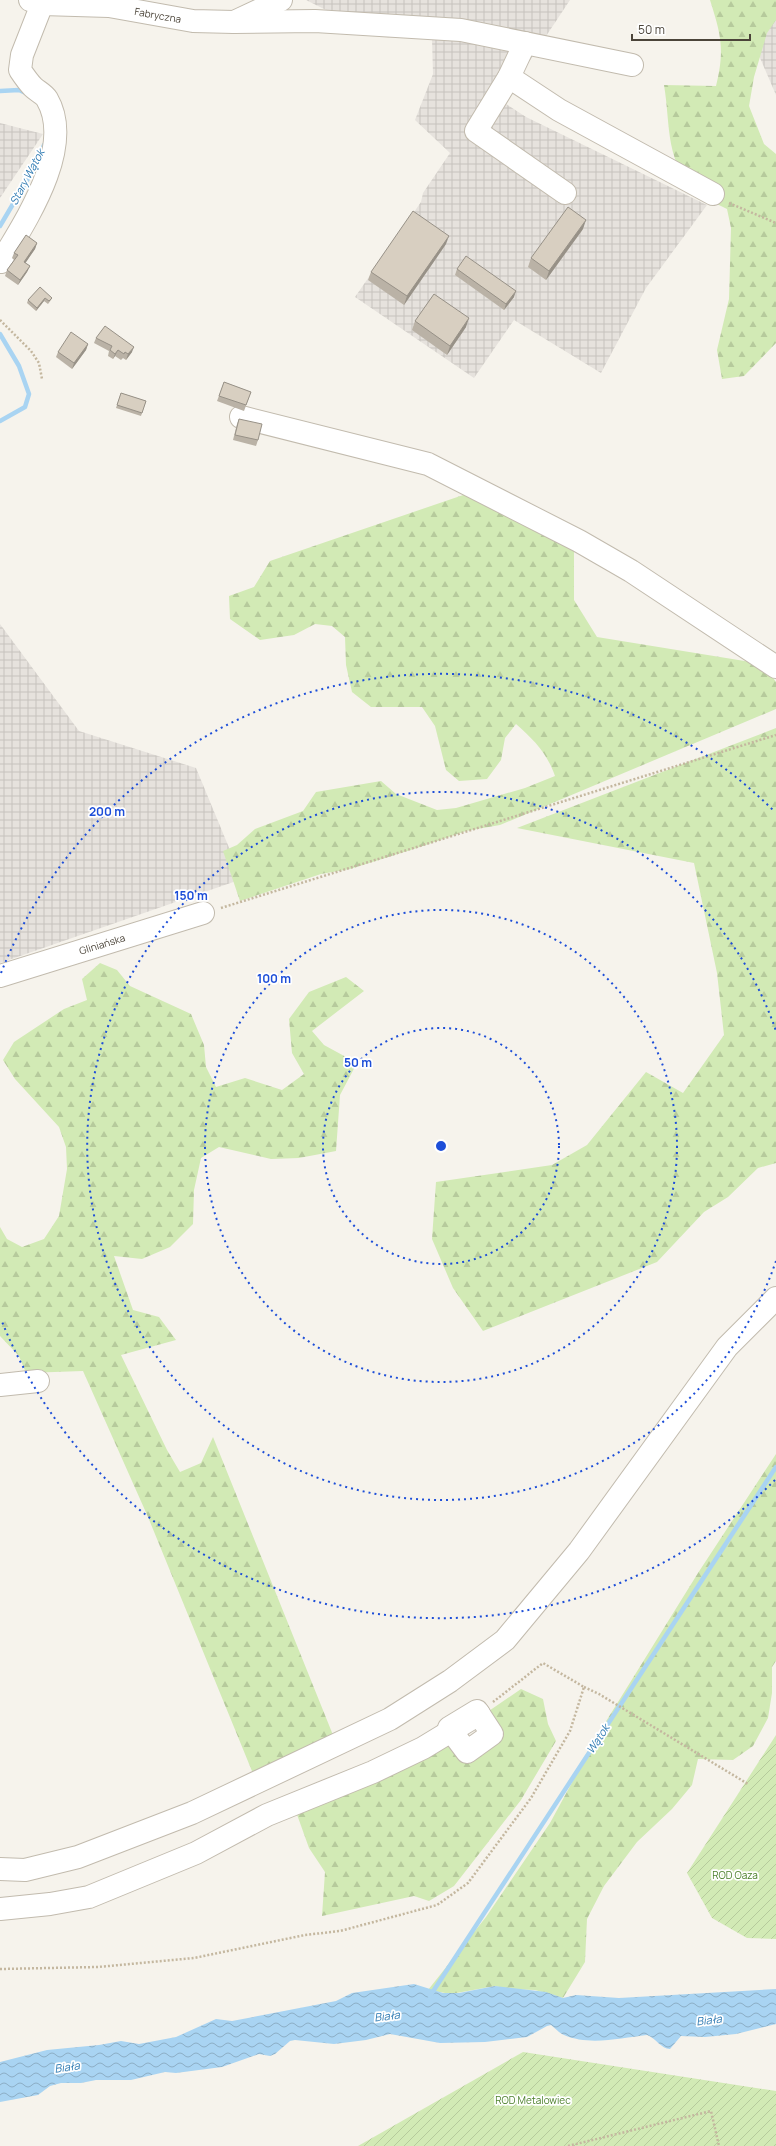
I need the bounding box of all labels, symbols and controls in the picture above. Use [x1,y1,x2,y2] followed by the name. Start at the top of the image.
[134,4,182,26] street label: Fabryczna
[632,16,750,42] scale bar
[638,21,665,38] text: 50 m
[6,145,48,207] water label: Stary Wątok
[89,803,125,820] text: 200 m
[174,887,208,904] text: 150 m
[77,930,127,958] street label: Gliniańska
[257,970,291,987] text: 100 m
[344,1054,372,1071] text: 50 m
[434,1139,448,1153] centre of rings
[583,1720,613,1756] water label: Wątok
[712,1868,758,1882] park label: ROD Oaza
[373,2006,401,2024] water label: Biała
[695,2010,723,2028] water label: Biała
[53,2057,81,2076] water label: Biała
[495,2093,571,2107] park label: ROD Metalowiec

